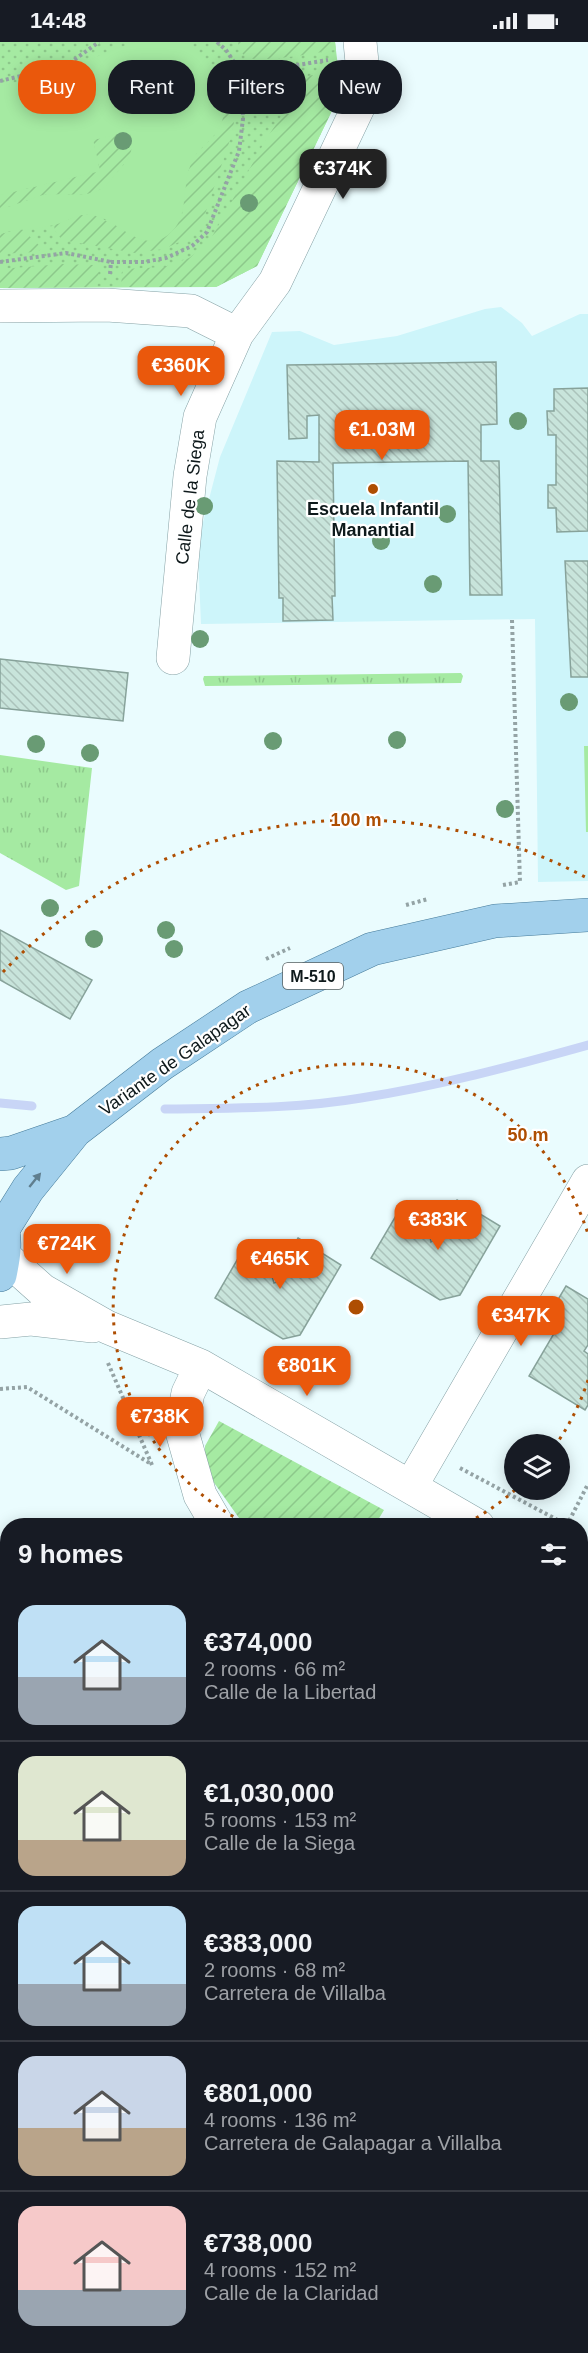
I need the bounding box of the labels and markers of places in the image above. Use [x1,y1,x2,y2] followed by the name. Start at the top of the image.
[301,149,385,200] pin: €374K
[139,346,223,397] pin: €360K
[333,410,431,461] pin: €1.03M
[366,482,380,496] marker: Escuela Infantil Manantial
[307,499,439,540] place label: Escuela Infantil Manantial
[396,1200,480,1251] pin: €383K
[25,1224,109,1275] pin: €724K
[238,1239,322,1290] pin: €465K
[479,1296,563,1347] pin: €347K
[346,1297,366,1317] centre of rings
[265,1346,349,1397] pin: €801K
[118,1397,202,1448] pin: €738K

